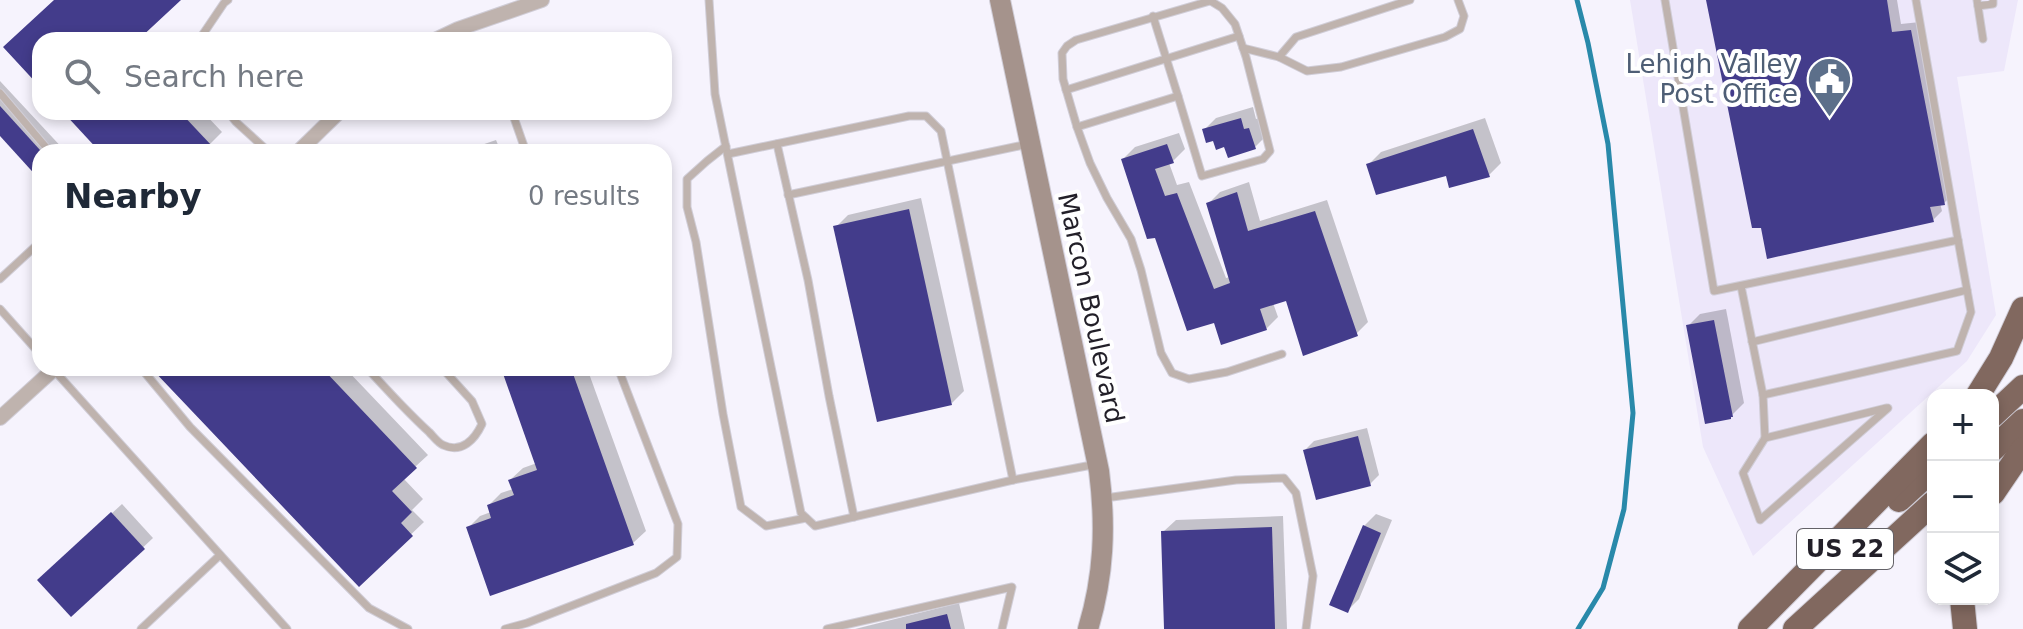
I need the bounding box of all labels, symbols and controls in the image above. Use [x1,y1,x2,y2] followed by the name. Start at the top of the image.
[32,32,672,120] search box
[1625,49,1798,109] place label: Lehigh Valley Post Office
[60,54,104,98] icon: search
[1805,55,1853,118] public building icon: Lehigh Valley Post Office
[124,59,304,94] text: Search here
[64,176,202,216] text: Nearby
[528,181,640,211] text: 0 results
[1052,190,1130,426] street label: Marcon Boulevard
[1927,389,1999,605] map controls
[1927,389,1999,461] button: +
[1927,461,1999,533] button: −
[1797,529,1893,569] road number: US 22
[1927,533,1999,605] button: layers

